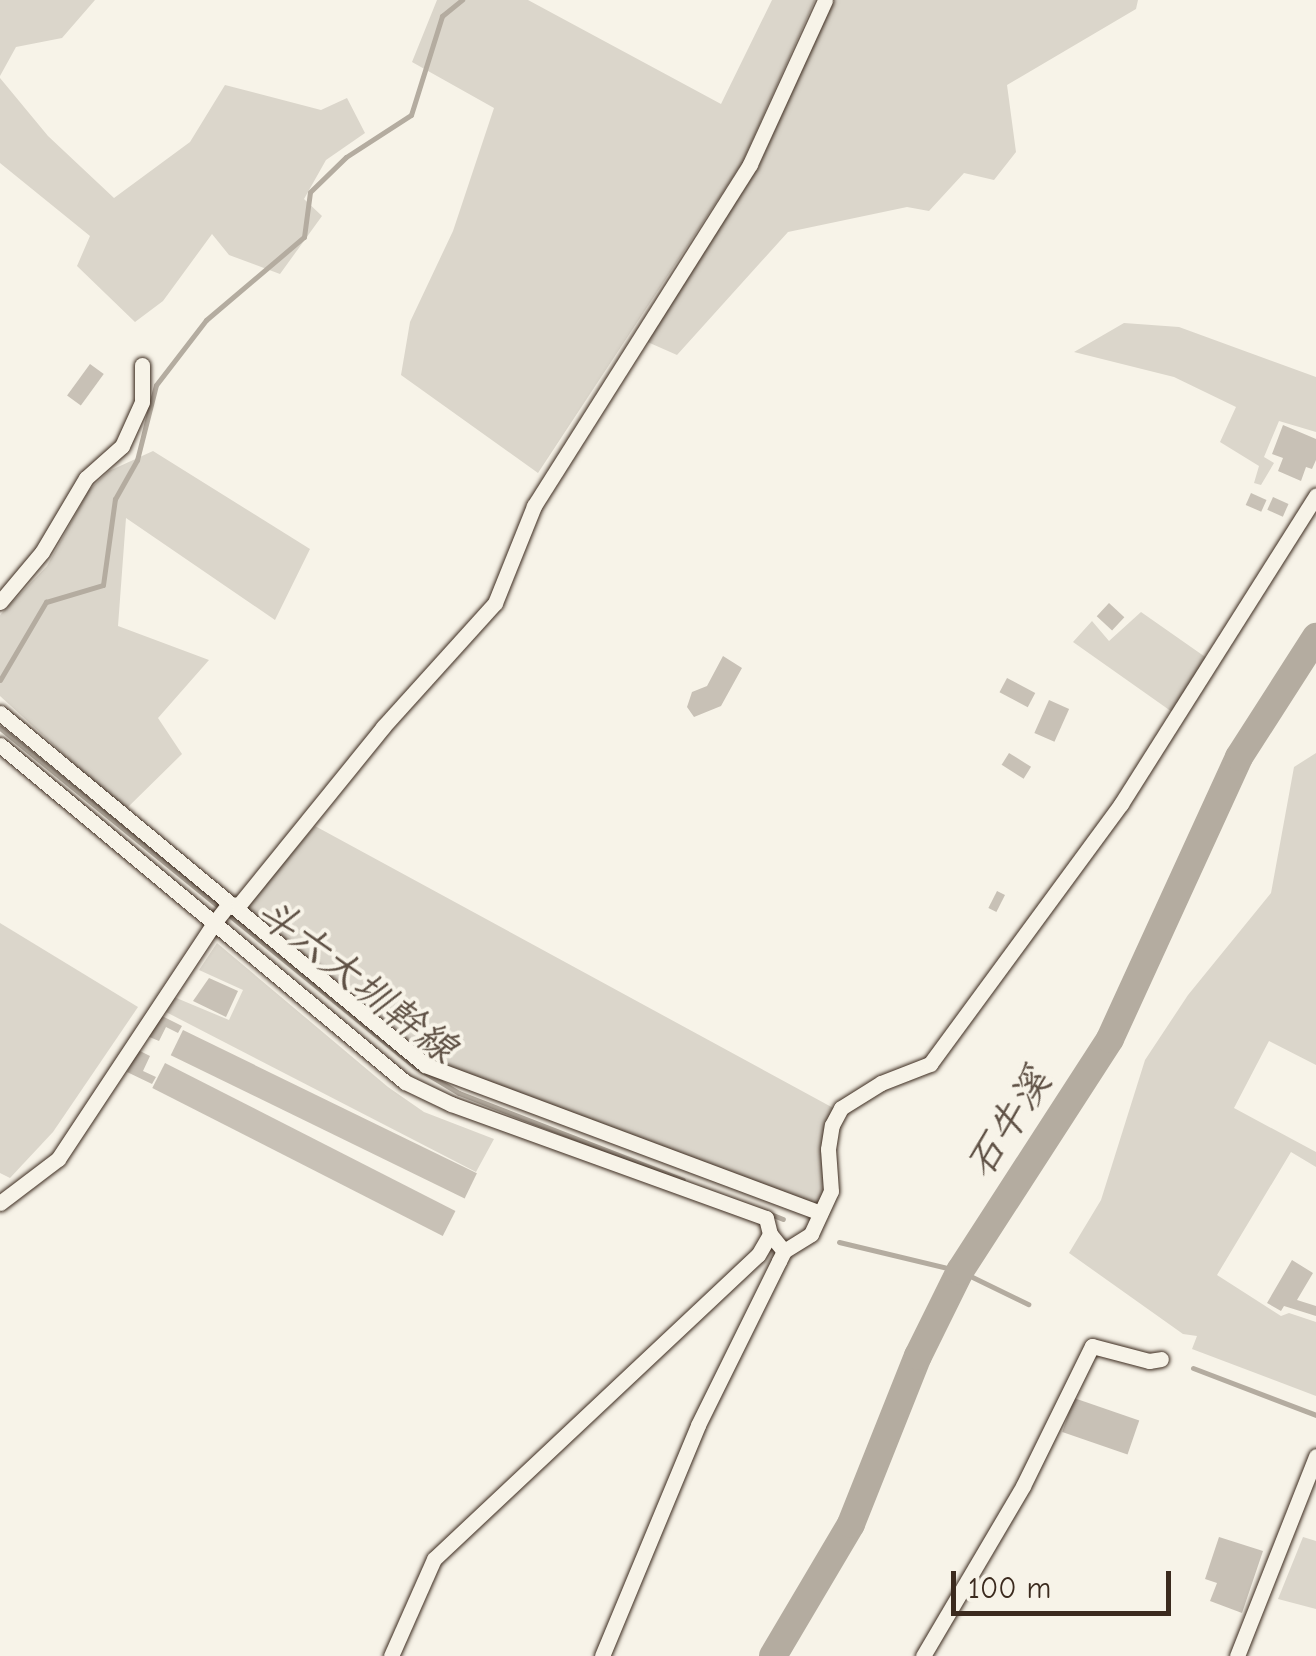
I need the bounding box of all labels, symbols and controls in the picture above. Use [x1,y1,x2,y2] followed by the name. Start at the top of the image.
[248,887,466,1073] water label: 斗六大圳幹線
[955,1060,1061,1186] water label: 石牛溪
[956,1551,1176,1613] scale bar
[968,1571,1051,1606] text: 100 m

